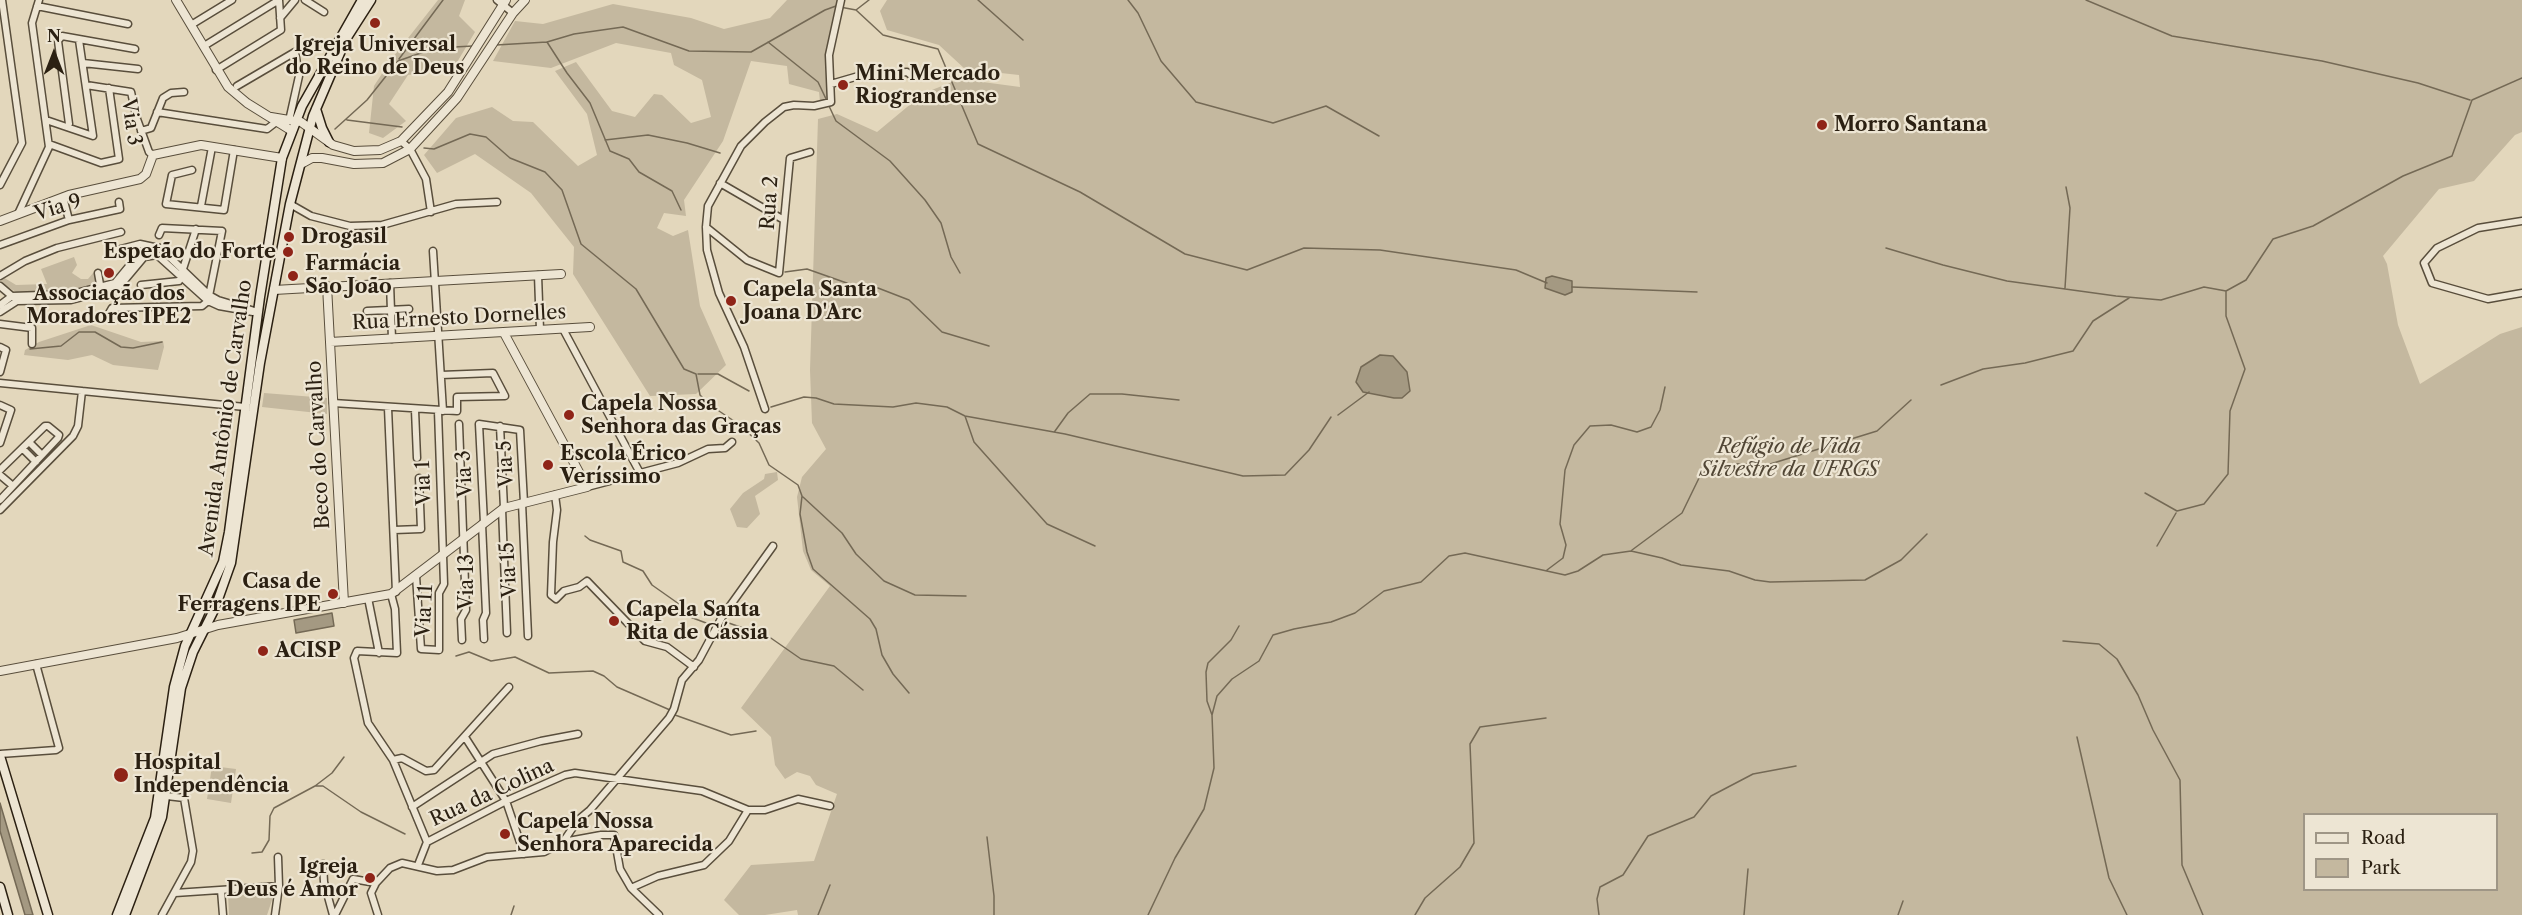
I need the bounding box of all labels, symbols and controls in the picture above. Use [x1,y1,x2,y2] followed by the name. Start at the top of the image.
[368,16,382,30] marker: Igreja Universal do Reino de Deus
[24,24,84,84] north arrow
[47,26,61,46] text: N
[286,33,464,80] place label: Igreja Universal do Reino de Deus
[855,62,1000,109] place label: Mini Mercado Riograndense
[836,78,850,92] marker: Mini Mercado Riograndense
[116,97,146,147] street label: Via 3
[1834,113,1987,137] place label: Morro Santana
[1815,118,1829,132] marker: Morro Santana
[756,175,784,231] street label: Rua 2
[31,189,85,227] street label: Via 9
[301,225,387,249] place label: Drogasil
[282,230,296,244] marker: Drogasil
[103,240,276,264] place label: Espetão do Forte
[281,245,295,259] marker: Espetão do Forte
[305,252,400,299] place label: Farmácia São João
[102,266,116,280] marker: Associação dos Moradores IPE2
[286,269,300,283] marker: Farmácia São João
[195,278,257,558] street label: Avenida Antônio de Carvalho
[743,278,877,325] place label: Capela Santa Joana D'Arc
[27,282,191,329] place label: Associação dos Moradores IPE2
[724,294,738,308] marker: Capela Santa Joana D'Arc
[351,300,567,336] street label: Rua Ernesto Dornelles
[303,360,335,530] street label: Beco do Carvalho
[581,392,781,439] place label: Capela Nossa Senhora das Graças
[562,408,576,422] marker: Capela Nossa Senhora das Graças
[1700,435,1878,482] park label: Refúgio de Vida Silvestre da UFRGS
[493,440,519,488] street label: Via 5
[560,442,686,489] place label: Escola Érico Veríssimo
[452,450,478,498] street label: Via 3
[541,458,555,472] marker: Escola Érico Veríssimo
[411,460,437,506] street label: Via 1
[496,542,522,598] street label: Via 15
[455,554,479,610] street label: Via 13
[177,570,321,617] place label: Casa de Ferragens IPE
[412,584,438,638] street label: Via 11
[326,587,340,601] marker: Casa de Ferragens IPE
[626,598,768,645] place label: Capela Santa Rita de Cássia
[607,614,621,628] marker: Capela Santa Rita de Cássia
[275,639,341,663] place label: ACISP
[256,644,270,658] marker: ACISP
[134,751,289,798] place label: Hospital Independência
[426,754,558,832] street label: Rua da Colina
[112,766,130,784] marker: Hospital Independência
[517,810,713,857] place label: Capela Nossa Senhora Aparecida
[2303,813,2498,891] legend
[498,827,512,841] marker: Capela Nossa Senhora Aparecida
[2361,827,2406,849] text: Road
[226,855,358,902] place label: Igreja Deus é Amor
[2361,857,2400,879] text: Park
[363,871,377,885] marker: Igreja Deus é Amor

